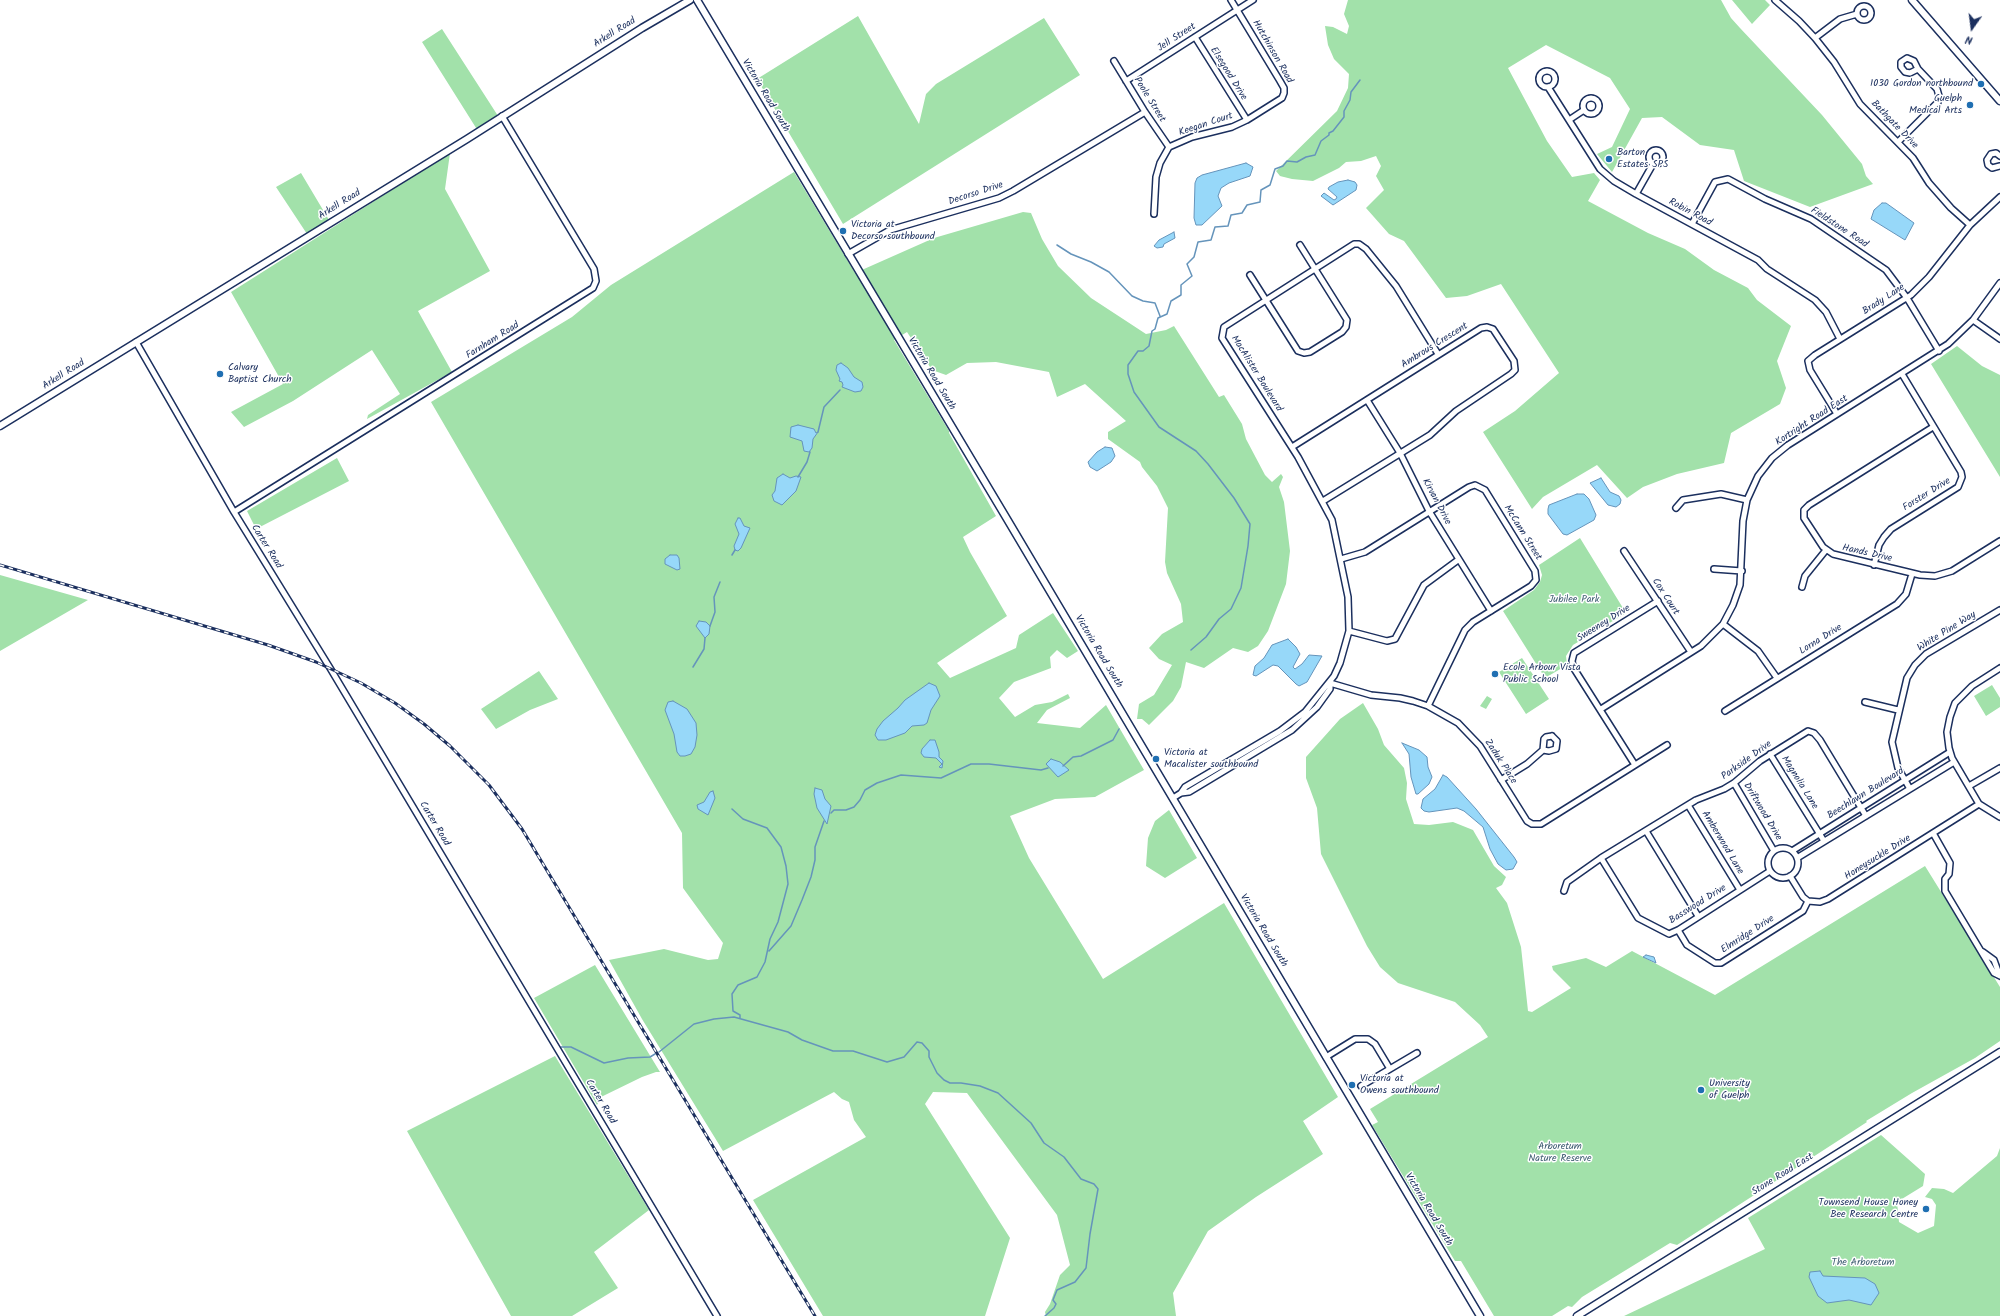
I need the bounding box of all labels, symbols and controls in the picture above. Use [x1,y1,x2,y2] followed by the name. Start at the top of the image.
[1952,8,1992,48] north arrow
[592,15,638,51] street label: Arkell Road
[1249,18,1295,86] street label: Hutchinson Road
[1156,21,1198,55] street label: Jell Street
[1964,30,1975,49] text: N
[1207,45,1249,103] street label: Elsegood Drive
[739,57,791,135] street label: Victoria Road South
[1130,75,1168,125] street label: Poole Street
[1870,78,1973,90] place label: 1030 Gordon northbound
[1976,79,1986,89] marker: 1030 Gordon northbound
[1909,93,1962,116] place label: Guelph Medical Arts
[1868,98,1920,152] street label: Bathgate Drive
[1965,100,1975,110] marker: Guelph Medical Arts
[1177,111,1235,139] street label: Keegan Court
[1617,147,1668,170] place label: Barton Estates SPS
[1604,154,1614,164] marker: Barton Estates SPS
[947,180,1005,208] street label: Decorso Drive
[317,187,363,223] street label: Arkell Road
[1666,197,1714,229] street label: Robin Road
[1808,205,1870,251] street label: Fieldstone Road
[851,219,935,242] place label: Victoria at Decorso southbound
[838,226,848,236] marker: Victoria at Decorso southbound
[1861,282,1907,318] street label: Brady Lane
[464,320,522,362] street label: Farnham Road
[1399,321,1471,371] street label: Ambrous Crescent
[1228,334,1284,414] street label: MacAlister Boulevard
[905,335,957,413] street label: Victoria Road South
[41,357,87,393] street label: Arkell Road
[228,362,292,386] place label: Calvary Baptist Church
[215,369,225,379] marker: Calvary Baptist Church
[1773,393,1851,449] street label: Kortright Road East
[1901,476,1953,514] street label: Forster Drive
[1419,477,1453,527] street label: Kirvan Drive
[1500,503,1544,563] street label: McCann Street
[248,523,284,571] street label: Carter Road
[1841,542,1893,566] street label: Hands Drive
[1649,576,1681,618] street label: Cox Court
[1549,594,1599,606] park label: Jubilee Park
[1575,603,1633,645] street label: Sweeney Drive
[1915,609,1979,655] street label: White Pine Way
[1072,613,1124,691] street label: Victoria Road South
[1797,622,1845,658] street label: Lorna Drive
[1503,662,1581,686] place label: Ecole Arbour Vista Public School
[1490,669,1500,679] marker: Ecole Arbour Vista Public School
[1481,737,1519,787] street label: Zaduk Place
[1720,739,1774,783] street label: Parkside Drive
[1164,747,1258,770] place label: Victoria at Macalister southbound
[1151,754,1161,764] marker: Victoria at Macalister southbound
[1778,754,1820,812] street label: Magnolia Lane
[1825,766,1907,822] street label: Beechlawn Boulevard
[1740,781,1784,843] street label: Driftwood Drive
[416,800,452,848] street label: Carter Road
[1698,809,1746,877] street label: Amberwood Lane
[1843,833,1913,883] street label: Honeysuckle Drive
[1667,883,1729,927] street label: Basswood Drive
[1237,892,1289,970] street label: Victoria Road South
[1719,913,1777,957] street label: Elmridge Drive
[1360,1073,1439,1096] place label: Victoria at Owens southbound
[582,1078,618,1126] street label: Carter Road
[1709,1078,1750,1102] place label: University of Guelph
[1347,1080,1357,1090] marker: Victoria at Owens southbound
[1696,1085,1706,1095] marker: University of Guelph
[1528,1141,1592,1164] park label: Arboretum Nature Reserve
[1750,1151,1816,1199] street label: Stone Road East
[1402,1171,1454,1249] street label: Victoria Road South
[1818,1197,1918,1220] place label: Townsend House Honey Bee Research Centre
[1921,1204,1931,1214] marker: Townsend House Honey Bee Research Centre
[1832,1257,1894,1269] park label: The Arboretum

